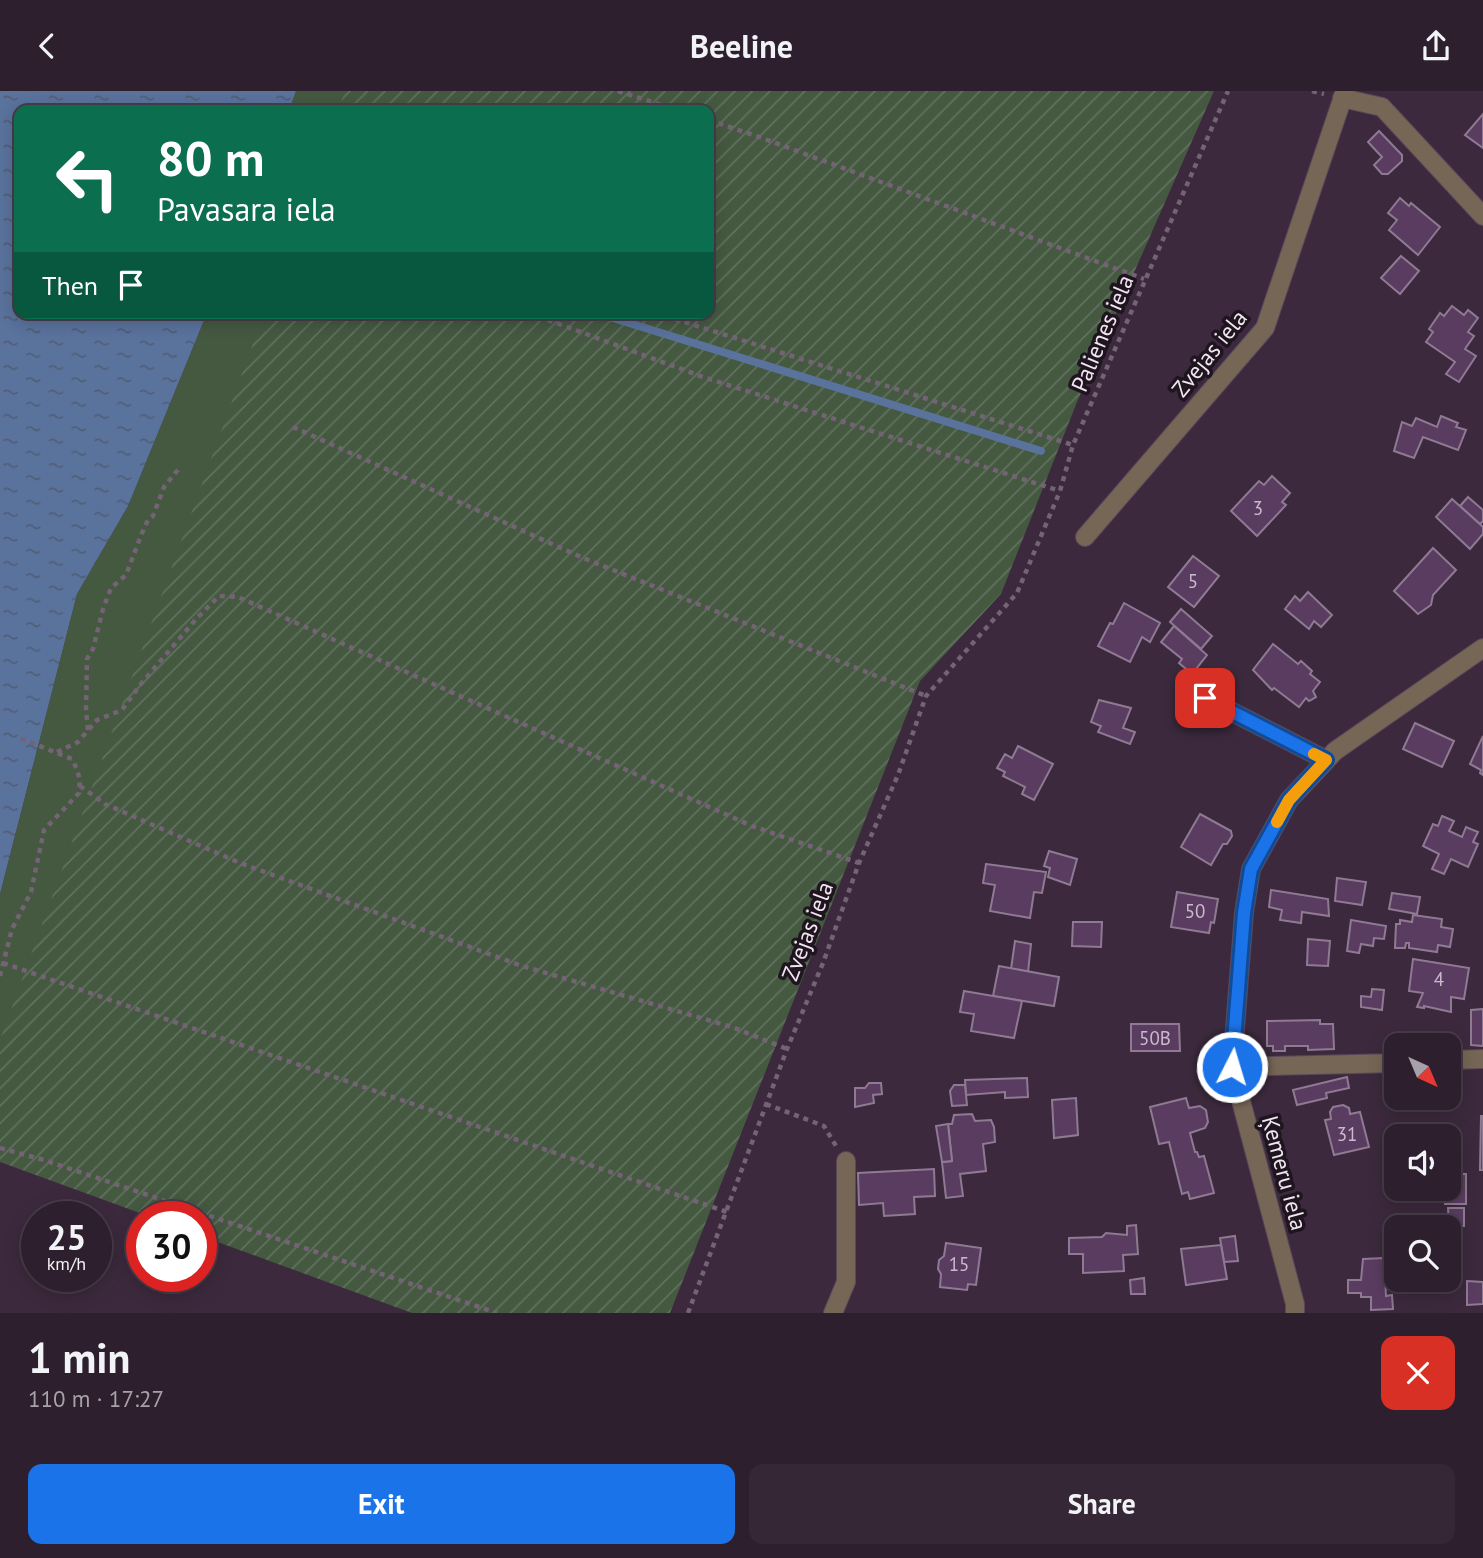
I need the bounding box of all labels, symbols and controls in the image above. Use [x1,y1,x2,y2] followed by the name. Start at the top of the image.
[690,25,793,67] text: Beeline
[28,27,66,65] icon: back
[1417,27,1455,65] icon: share
[157,126,264,190] text: 80 m
[42,133,133,224] icon: left
[157,188,336,230] text: Pavasara iela
[112,266,150,304] icon: arrive
[42,269,98,302] text: Then
[1064,270,1140,396] street label: Palienes iela
[1165,304,1253,402] street label: Zvejas iela
[1253,496,1263,520] house number: 3
[1188,569,1198,593] house number: 5
[1175,668,1235,728] pin
[1186,679,1224,717] icon: arrive
[775,877,839,985] street label: Zvejas iela
[1185,899,1205,923] house number: 50
[1434,967,1444,991] house number: 4
[1139,1026,1171,1050] house number: 50B
[1195,1030,1269,1104] position arrow
[1384,1033,1461,1109] north arrow
[1384,1033,1461,1292] map controls
[1256,1113,1314,1233] street label: Ķemeru iela
[1337,1122,1357,1146] house number: 31
[1384,1124,1461,1201] button: sound
[126,1201,217,1292] speed limit sign: 30
[47,1214,86,1260] text: 25
[1384,1215,1461,1292] button: search
[47,1252,86,1275] text: km/h
[949,1252,969,1276] house number: 15
[28,1330,130,1385] text: 1 min
[1381,1336,1455,1410] button: close
[28,1384,164,1413] text: 110 m · 17:27
[28,1464,735,1544] button: Exit
[749,1464,1455,1544] button: Share

